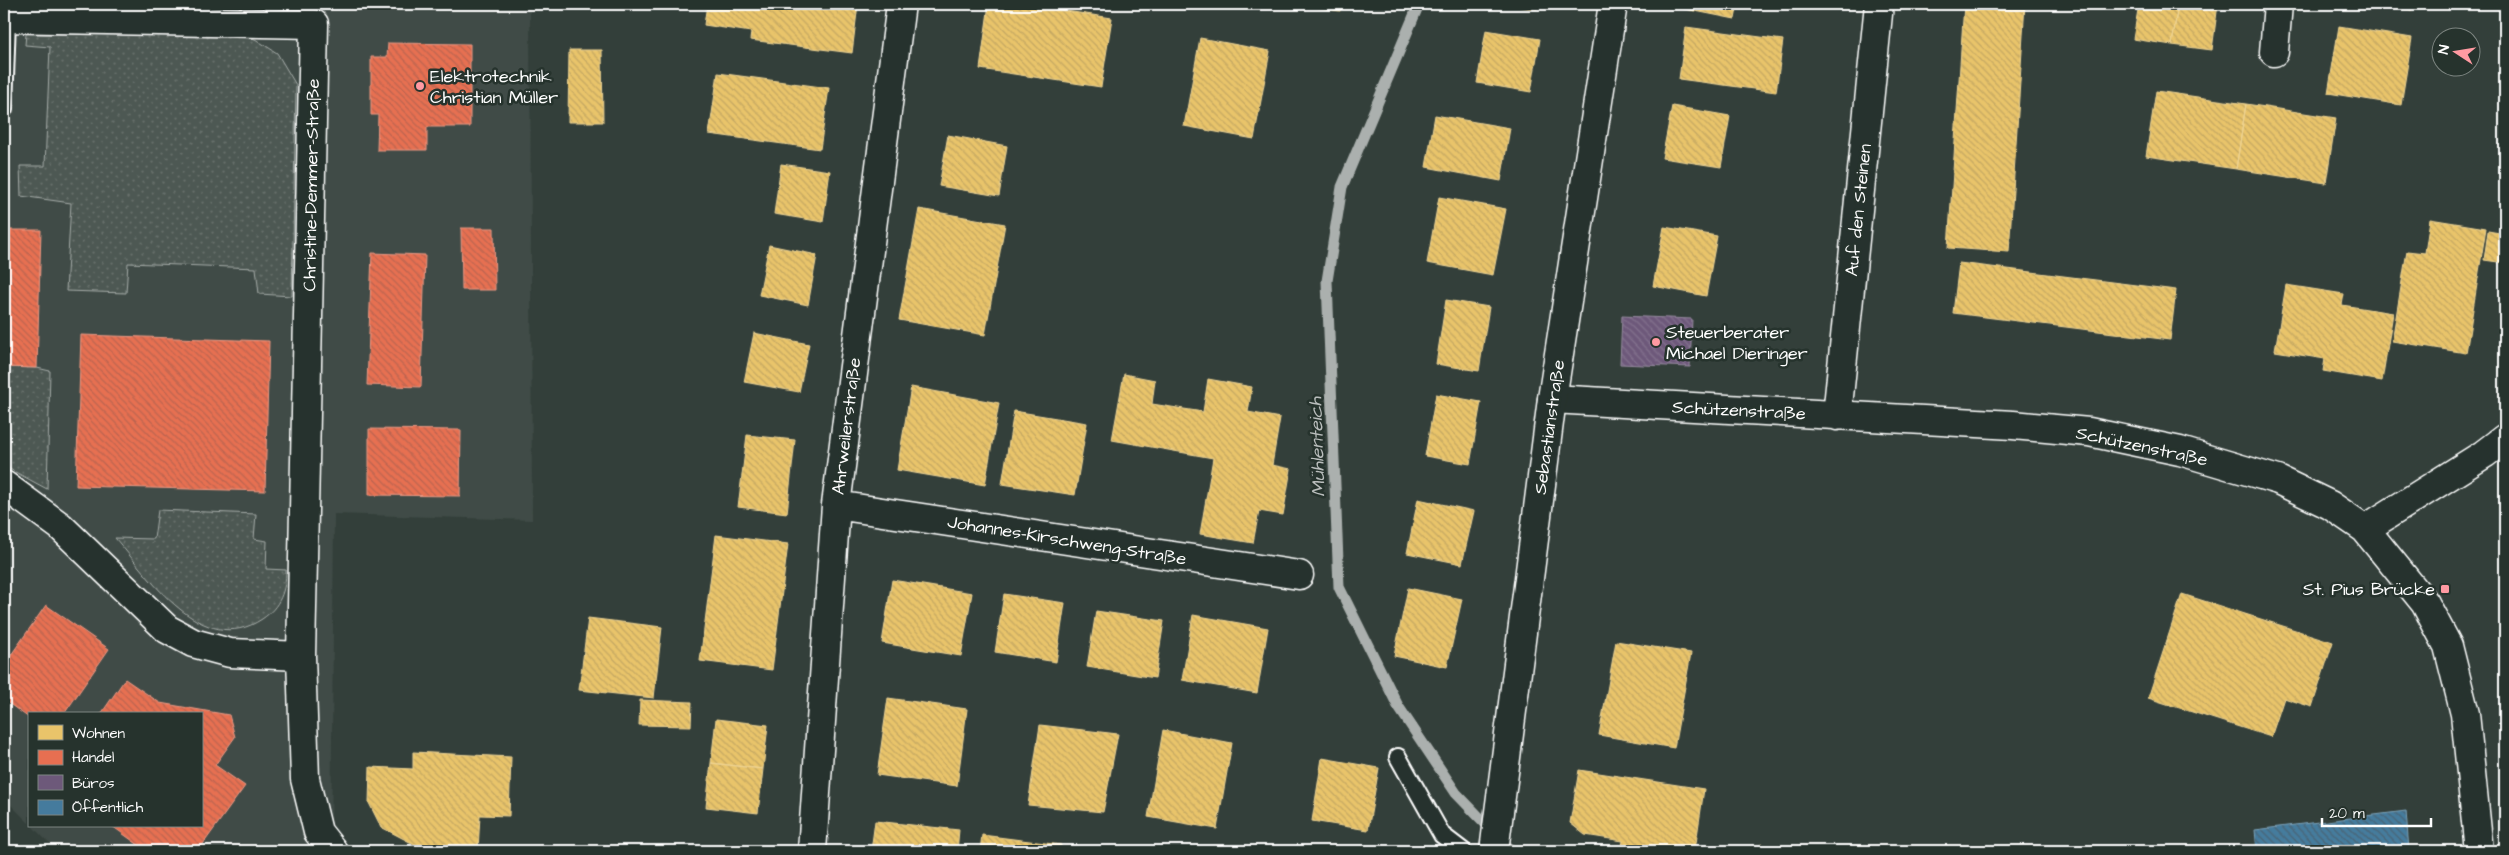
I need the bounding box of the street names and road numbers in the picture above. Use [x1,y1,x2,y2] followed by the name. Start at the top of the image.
[297,78,326,292] street label: Christine-Demmer-Straße
[1839,143,1878,277] street label: Auf den Steinen
[826,356,867,496] street label: Ahrweilerstraße
[1528,358,1571,496] street label: Sebastianstraße
[1671,395,1807,426] street label: Schützenstraße
[2074,420,2210,473] street label: Schützenstraße
[945,509,1188,573] street label: Johannes-Kirschweng-Straße

